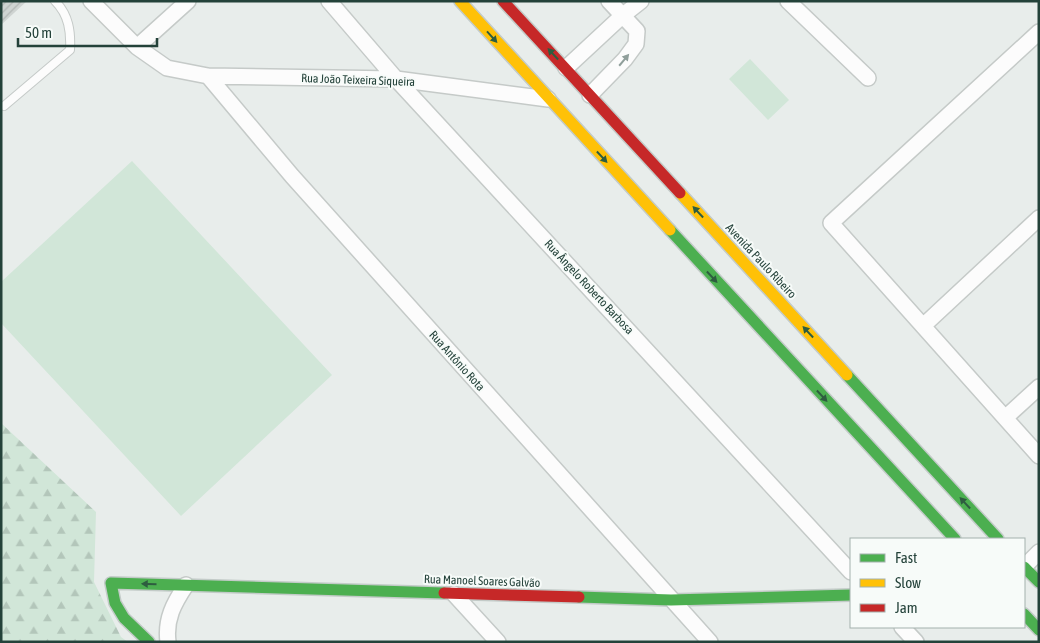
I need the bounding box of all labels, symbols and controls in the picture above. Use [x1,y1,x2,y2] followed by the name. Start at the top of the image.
[18,15,156,47] scale bar
[25,24,52,41] text: 50 m
[486,31,498,43] one-way arrow
[547,48,559,60] one-way arrow
[619,54,630,67] one-way arrow
[301,71,415,89] street label: Rua João Teixeira Siqueira
[596,151,608,163] one-way arrow
[692,207,704,219] one-way arrow
[723,221,799,301] street label: Avenida Paulo Ribeiro
[542,237,636,337] street label: Rua Ângelo Roberto Barbosa
[706,270,718,282] one-way arrow
[802,327,814,339] one-way arrow
[426,328,488,394] street label: Rua Antônio Rota
[817,390,828,403] one-way arrow
[959,498,971,510] one-way arrow
[850,538,1025,628] legend
[895,549,917,566] text: Fast
[424,572,541,590] street label: Rua Manoel Soares Galvão
[895,574,921,591] text: Slow
[140,580,156,588] one-way arrow
[895,599,918,616] text: Jam

